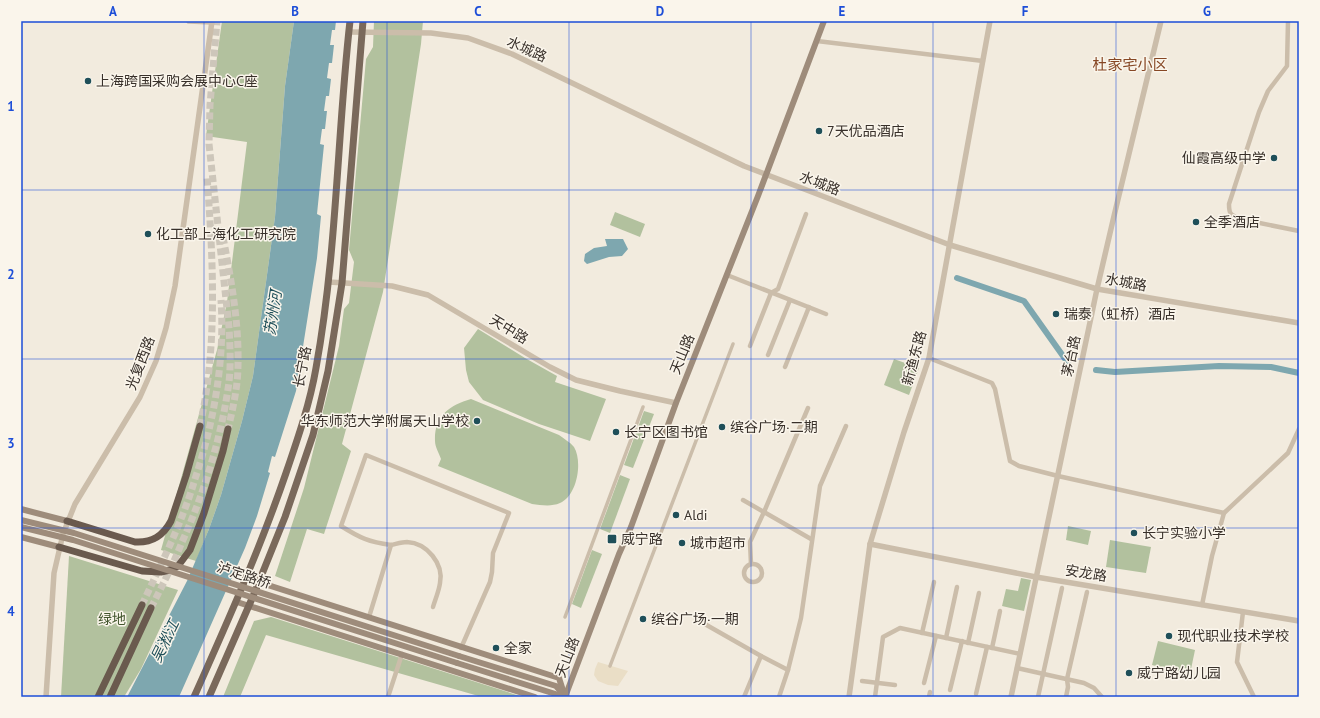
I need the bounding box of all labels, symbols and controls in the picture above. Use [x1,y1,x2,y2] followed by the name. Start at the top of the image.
[109,3,117,20] text: A
[291,3,299,20] text: B
[474,3,482,20] text: C
[656,3,664,20] text: D
[839,3,846,20] text: E
[1022,3,1029,20] text: F
[1203,3,1211,20] text: G
[504,32,550,66] street label: 水城路
[1092,55,1168,74] district label: 杜家宅小区
[96,72,258,90] place label: 上海跨国采购会展中心C座
[83,76,93,86] marker: 上海跨国采购会展中心C座
[7,98,15,115] text: 1
[827,122,905,140] place label: 7天优品酒店
[814,126,824,136] marker: 7天优品酒店
[1182,149,1266,167] place label: 仙霞高级中学
[1269,153,1279,163] marker: 仙霞高级中学
[797,167,843,199] street label: 水城路
[1204,213,1260,231] place label: 全季酒店
[1191,217,1201,227] marker: 全季酒店
[156,225,296,243] place label: 化工部上海化工研究院
[143,229,153,239] marker: 化工部上海化工研究院
[7,266,15,283] text: 2
[1104,269,1148,295] street label: 水城路
[260,286,286,337] water label: 苏州河
[1064,305,1176,323] place label: 瑞泰（虹桥）酒店
[1051,309,1061,319] marker: 瑞泰（虹桥）酒店
[486,310,532,348] street label: 天中路
[898,329,930,387] street label: 新渔东路
[666,331,698,377] street label: 天山路
[122,334,158,392] street label: 光复西路
[1058,334,1084,378] street label: 茅台路
[289,345,315,389] street label: 长宁路
[301,412,469,430] place label: 华东师范大学附属天山学校
[472,416,482,426] marker: 华东师范大学附属天山学校
[730,418,818,436] place label: 缤谷广场·二期
[717,422,727,432] marker: 缤谷广场·二期
[624,423,708,441] place label: 长宁区图书馆
[611,427,621,437] marker: 长宁区图书馆
[7,435,15,452] text: 3
[684,506,708,524] place label: Aldi
[671,510,681,520] marker: Aldi
[1142,524,1226,542] place label: 长宁实验小学
[1129,528,1139,538] marker: 长宁实验小学
[621,530,663,548] place label: 威宁路
[606,533,618,545] marker: 威宁路
[690,534,746,552] place label: 城市超市
[677,538,687,548] marker: 城市超市
[215,558,273,592] street label: 泸定路桥
[1064,561,1108,585] street label: 安龙路
[7,603,15,620] text: 4
[98,610,126,628] park label: 绿地
[651,610,739,628] place label: 缤谷广场·一期
[638,614,648,624] marker: 缤谷广场·一期
[146,615,184,665] water label: 吴淞江
[1177,627,1289,645] place label: 现代职业技术学校
[1164,631,1174,641] marker: 现代职业技术学校
[551,634,583,680] street label: 天山路
[504,639,532,657] place label: 全家
[491,643,501,653] marker: 全家
[1137,664,1221,682] place label: 威宁路幼儿园
[1124,668,1134,678] marker: 威宁路幼儿园

